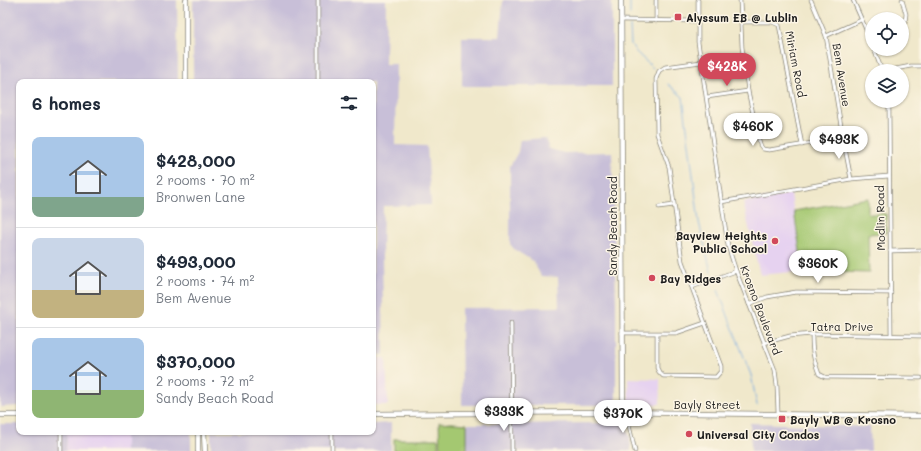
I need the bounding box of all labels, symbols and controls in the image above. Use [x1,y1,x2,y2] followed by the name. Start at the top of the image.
[686,10,798,25] place label: Alyssum EB @ Lublin
[673,12,683,22] marker: Alyssum EB @ Lublin
[865,12,909,108] map controls
[865,12,909,56] button: locate
[782,29,810,99] street label: Miriam Road
[830,42,854,108] street label: Bem Avenue
[699,53,755,87] pin: $428K
[707,57,747,74] text: $428K
[865,64,909,108] button: layers
[32,92,101,114] text: 6 homes
[338,92,360,114] icon: filters
[725,113,781,147] pin: $460K
[732,117,774,134] text: $460K
[811,126,867,160] pin: $493K
[819,130,859,147] text: $493K
[156,149,235,171] text: $428,000
[64,153,112,201] icon: home
[156,171,255,188] text: 2 rooms · 70 m²
[605,176,620,276] street label: Sandy Beach Road
[872,185,888,251] street label: Modlin Road
[156,188,245,205] text: Bronwen Lane
[676,228,767,256] place label: Bayview Heights Public School
[770,236,780,246] marker: Bayview Heights Public School
[156,250,236,272] text: $493,000
[790,250,846,284] pin: $360K
[64,254,112,302] icon: home
[798,254,838,271] text: $360K
[737,263,785,357] street label: Krosno Boulevard
[660,271,721,286] place label: Bay Ridges
[156,272,254,289] text: 2 rooms · 74 m²
[647,273,657,283] marker: Bay Ridges
[156,289,232,306] text: Bem Avenue
[811,319,874,334] street label: Tatra Drive
[156,350,235,372] text: $370,000
[64,354,112,402] icon: home
[156,372,254,389] text: 2 rooms · 72 m²
[156,389,274,406] text: Sandy Beach Road
[674,397,740,412] street label: Bayly Street
[476,398,532,432] pin: $333K
[595,400,651,434] pin: $370K
[484,402,524,419] text: $333K
[603,404,643,421] text: $370K
[790,412,896,427] place label: Bayly WB @ Krosno
[777,414,787,424] marker: Bayly WB @ Krosno
[697,427,820,442] place label: Universal City Condos
[684,429,694,439] marker: Universal City Condos

